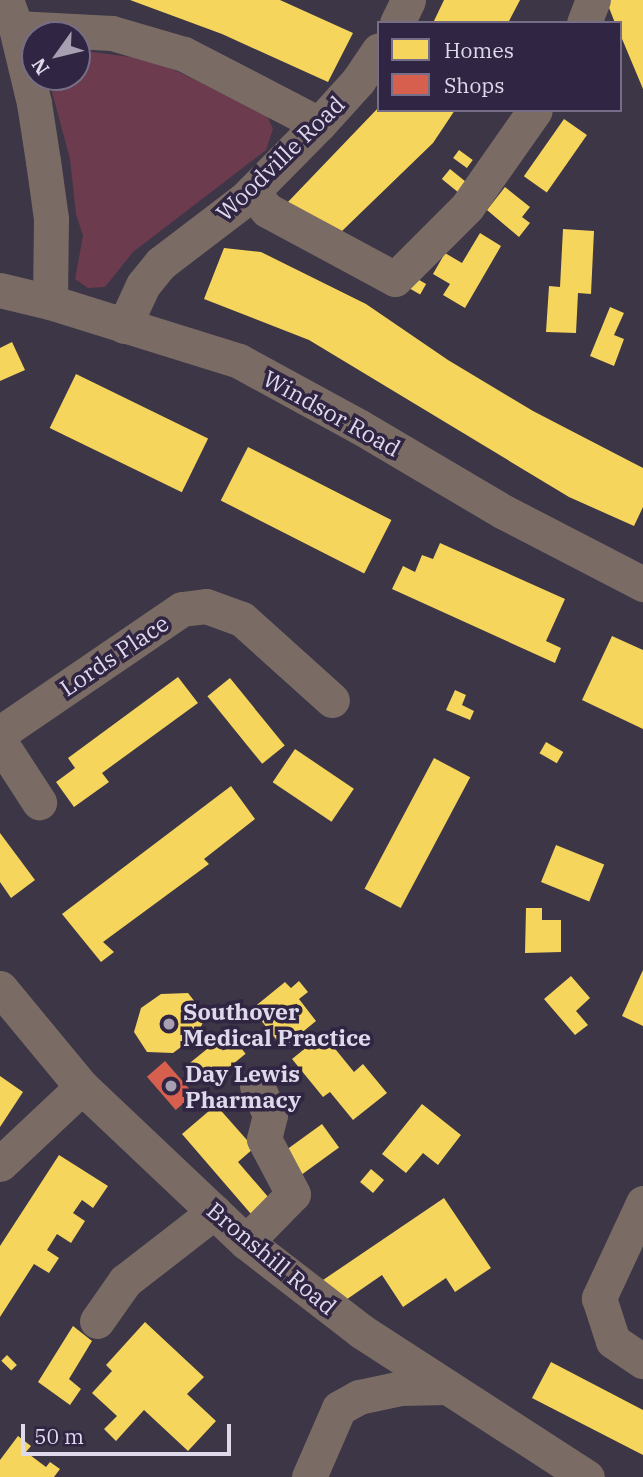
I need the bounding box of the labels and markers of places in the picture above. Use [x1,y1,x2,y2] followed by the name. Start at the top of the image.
[183,997,371,1051] place label: Southover Medical Practice
[161,1016,177,1032] marker: Southover Medical Practice
[185,1059,301,1113] place label: Day Lewis Pharmacy
[163,1078,179,1094] marker: Day Lewis Pharmacy

